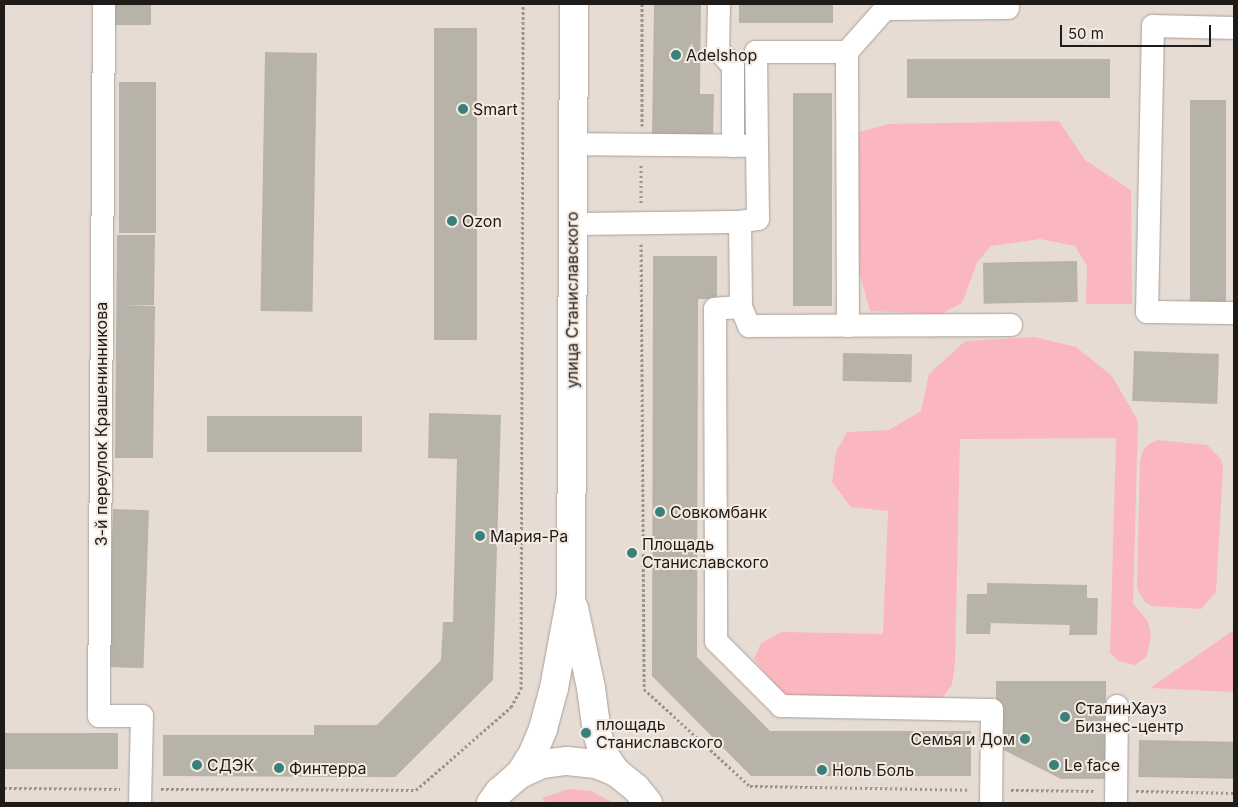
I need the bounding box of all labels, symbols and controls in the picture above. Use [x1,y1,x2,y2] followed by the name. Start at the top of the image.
[1063,15,1214,47] scale bar
[1068,24,1104,43] text: 50 m
[686,45,757,65] place label: Adelshop
[670,49,682,61] marker: Adelshop
[473,99,518,119] place label: Smart
[457,103,469,115] marker: Smart
[462,211,502,231] place label: Ozon
[562,212,582,388] street label: улица Станиславского
[446,215,458,227] marker: Ozon
[91,302,111,546] street label: 3-й переулок Крашенинникова
[670,502,767,522] place label: Совкомбанк
[654,506,666,518] marker: Совкомбанк
[490,526,568,546] place label: Мария-Ра
[474,530,486,542] marker: Мария-Ра
[642,534,769,572] place label: Площадь Станиславского
[626,547,638,559] marker: Площадь Станиславского
[1075,698,1184,736] place label: СталинХауз Бизнес-центр
[1059,711,1071,723] marker: СталинХауз Бизнес-центр
[596,714,723,752] place label: площадь Станиславского
[580,727,592,739] marker: площадь Станиславского
[910,729,1015,749] place label: Семья и Дом
[1019,733,1031,745] marker: Семья и Дом
[207,755,254,775] place label: СДЭК
[1064,755,1120,775] place label: Le face
[289,758,366,778] place label: Финтерра
[191,759,203,771] marker: СДЭК
[1048,759,1060,771] marker: Le face
[832,760,914,780] place label: Ноль Боль
[273,762,285,774] marker: Финтерра
[816,764,828,776] marker: Ноль Боль

